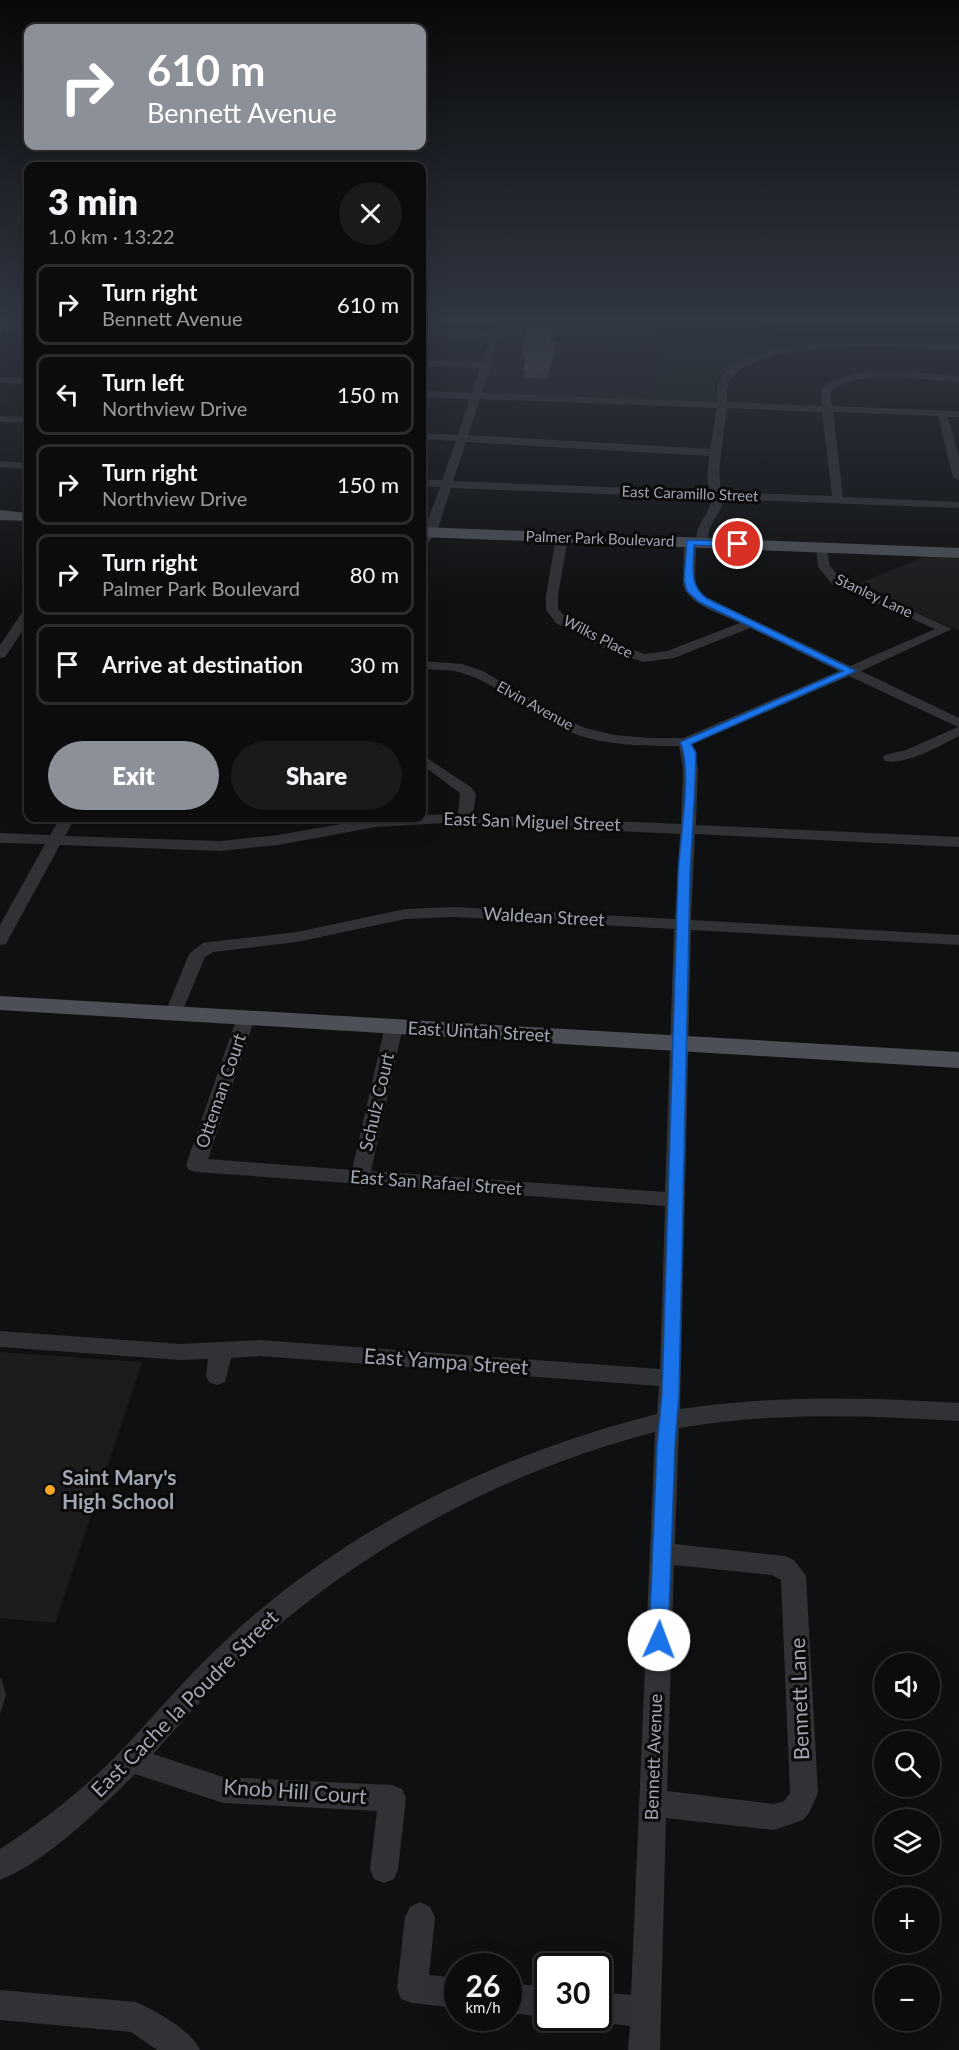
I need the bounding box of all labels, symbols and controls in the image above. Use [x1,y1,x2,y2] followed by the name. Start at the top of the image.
[147,45,265,95] text: 610 m
[48,48,126,126] icon: right
[147,96,337,129] text: Bennett Avenue
[48,179,138,223] text: 3 min
[339,182,402,245] button: close
[48,224,175,248] text: 1.0 km · 13:22
[102,279,197,306] text: Turn right
[51,288,84,321] icon: right
[337,291,399,318] text: 610 m
[102,306,242,330] text: Bennett Avenue
[102,369,184,396] text: Turn left
[51,378,84,411] icon: left
[337,381,399,408] text: 150 m
[102,396,247,420] text: Northview Drive
[102,459,197,486] text: Turn right
[51,468,84,501] icon: right
[337,471,399,498] text: 150 m
[621,482,759,504] street label: East Caramillo Street
[102,486,247,510] text: Northview Drive
[712,518,763,569] pin
[526,526,675,550] street label: Palmer Park Boulevard
[721,527,754,560] icon: arrive
[102,549,197,576] text: Turn right
[51,558,84,591] icon: right
[350,561,399,588] text: 80 m
[833,569,916,621] street label: Stanley Lane
[102,576,300,600] text: Palmer Park Boulevard
[561,611,636,661] street label: Wilks Place
[51,648,84,681] icon: arrive
[102,651,303,678] text: Arrive at destination
[350,651,399,678] text: 30 m
[494,677,577,734] street label: Elvin Avenue
[48,741,219,810] button: Exit
[231,741,402,810] button: Share
[443,807,622,835] street label: East San Miguel Street
[483,902,606,930] street label: Waldean Street
[407,1016,551,1046] street label: East Uintah Street
[190,1030,250,1151] street label: Otteman Court
[354,1050,398,1153] street label: Schulz Court
[349,1165,523,1199] street label: East San Rafael Street
[363,1342,530,1379] street label: East Yampa Street
[62,1464,177,1513] place label: Saint Mary's High School
[43,1483,57,1497] marker: Saint Mary's High School
[85,1604,283,1802] street label: East Cache la Poudre Street
[627,1608,691,1672] position arrow
[784,1637,813,1761] street label: Bennett Lane
[874,1653,940,2031] map controls
[874,1653,940,1719] button: sound
[640,1693,666,1821] street label: Bennett Avenue
[874,1731,940,1797] button: search
[223,1773,368,1808] street label: Knob Hill Court
[874,1809,940,1875] button: layers
[874,1887,940,1953] button: +
[534,1953,612,2031] speed limit sign: 30
[874,1965,940,2031] button: −
[466,1967,500,2003] text: 26
[465,1998,501,2016] text: km/h

